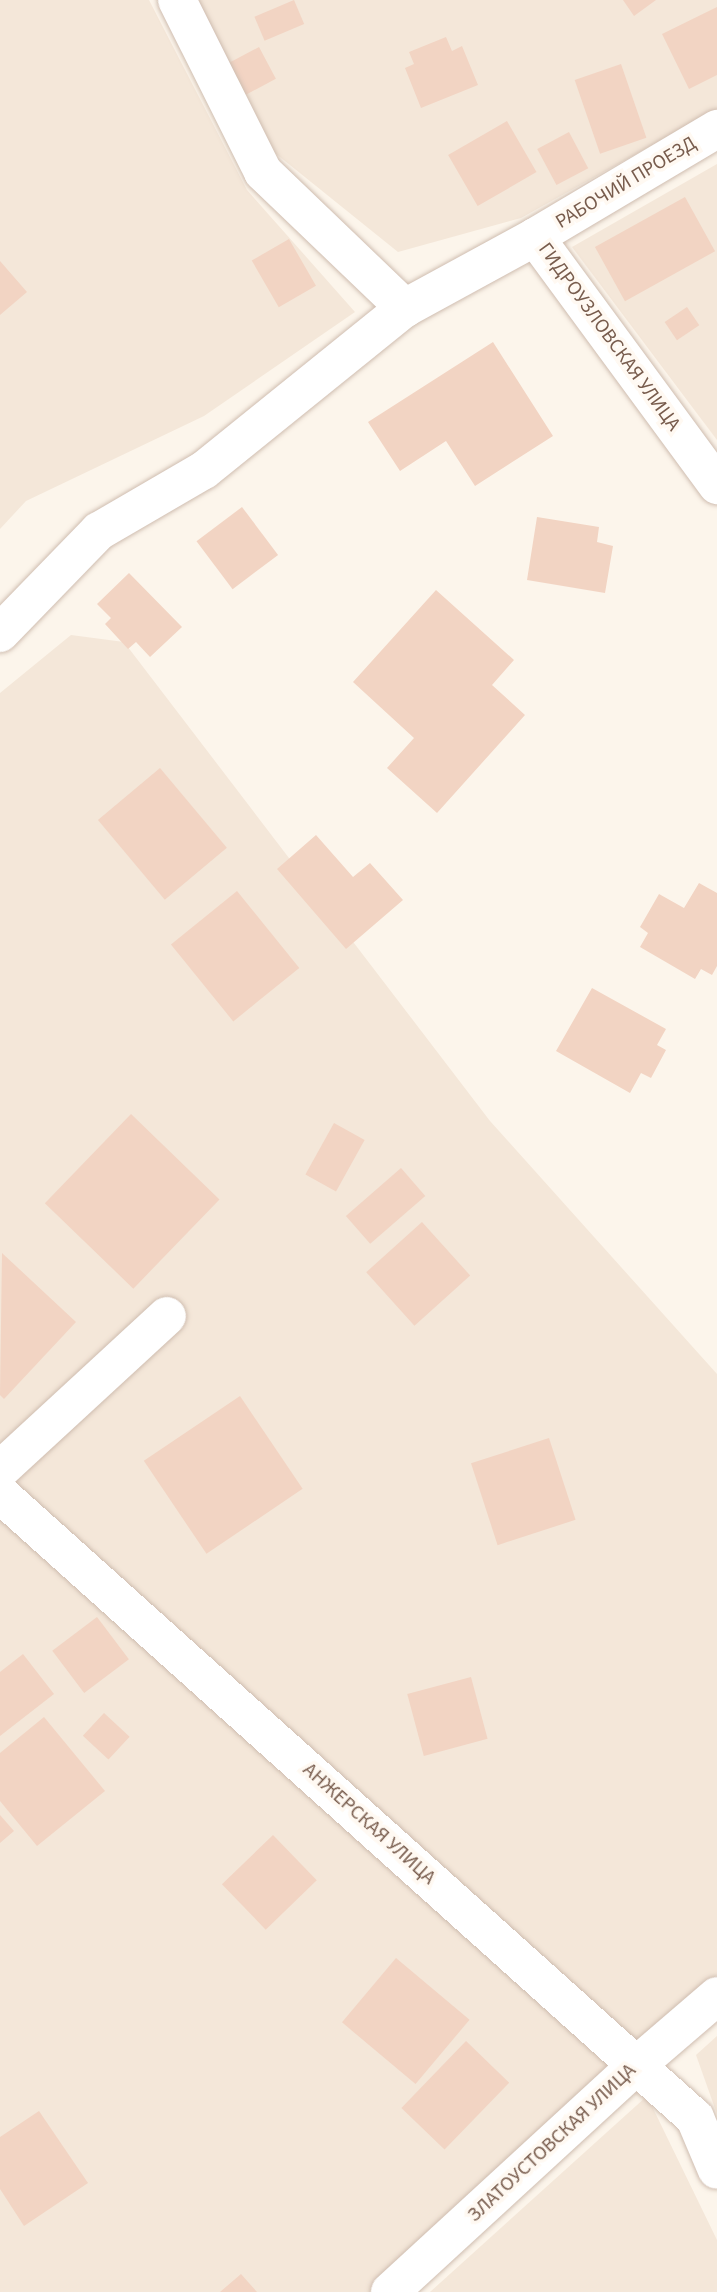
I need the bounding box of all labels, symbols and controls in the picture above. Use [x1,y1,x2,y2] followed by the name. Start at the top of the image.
[551,132,701,234] street label: РАБОЧИЙ ПРОЕЗД
[533,238,685,436] street label: ГИДРОУЗЛОВСКАЯ УЛИЦА
[298,1758,440,1890] street label: АНЖЕРСКАЯ УЛИЦА
[463,2059,641,2227] street label: ЗЛАТОУСТОВСКАЯ УЛИЦА

